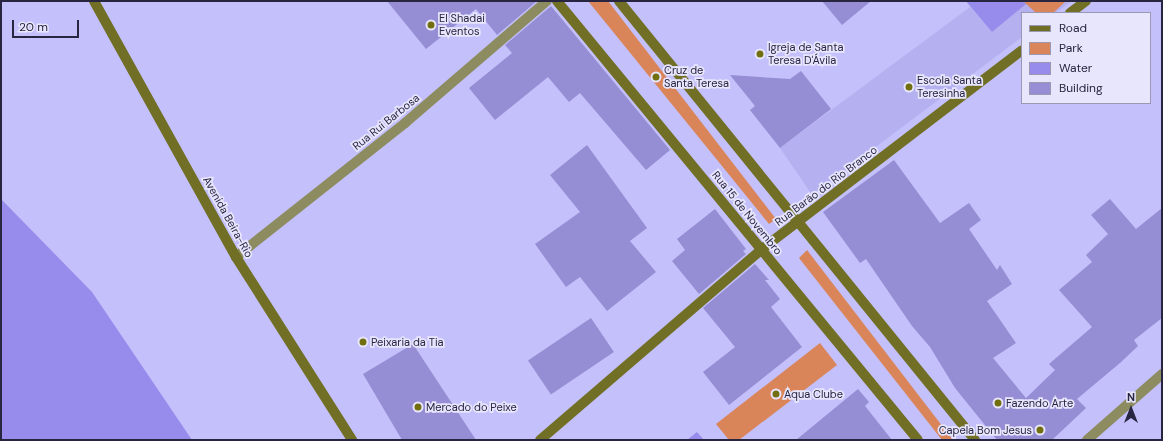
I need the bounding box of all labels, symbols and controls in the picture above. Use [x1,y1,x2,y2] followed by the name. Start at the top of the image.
[14,12,81,38] scale bar
[439,12,485,38] place label: El Shadai Eventos
[1021,12,1151,104] legend
[19,19,48,35] text: 20 m
[426,20,436,30] marker: El Shadai Eventos
[1059,20,1087,36] text: Road
[1059,40,1083,56] text: Park
[768,41,843,67] place label: Igreja de Santa Teresa D'Ávila
[755,49,765,59] marker: Igreja de Santa Teresa D'Ávila
[1059,60,1092,76] text: Water
[664,64,729,90] place label: Cruz de Santa Teresa
[651,72,661,82] marker: Cruz de Santa Teresa
[917,74,982,100] place label: Escola Santa Teresinha
[1059,80,1103,96] text: Building
[904,82,914,92] marker: Escola Santa Teresinha
[350,91,422,153] street label: Rua Rui Barbosa
[772,143,880,229] street label: Rua Barão do Rio Branco
[709,169,785,257] street label: Rua 15 de Novembro
[200,174,256,260] street label: Avenida Beira-Rio
[371,335,444,349] place label: Peixaria da Tia
[358,337,368,347] marker: Peixaria da Tia
[784,387,843,401] place label: Aqua Clube
[771,389,781,399] marker: Aqua Clube
[1111,389,1151,429] north arrow
[1127,390,1135,404] text: N
[1006,396,1073,410] place label: Fazendo Arte
[993,398,1003,408] marker: Fazendo Arte
[426,400,517,414] place label: Mercado do Peixe
[413,402,423,412] marker: Mercado do Peixe
[939,423,1032,437] place label: Capela Bom Jesus
[1035,425,1045,435] marker: Capela Bom Jesus

